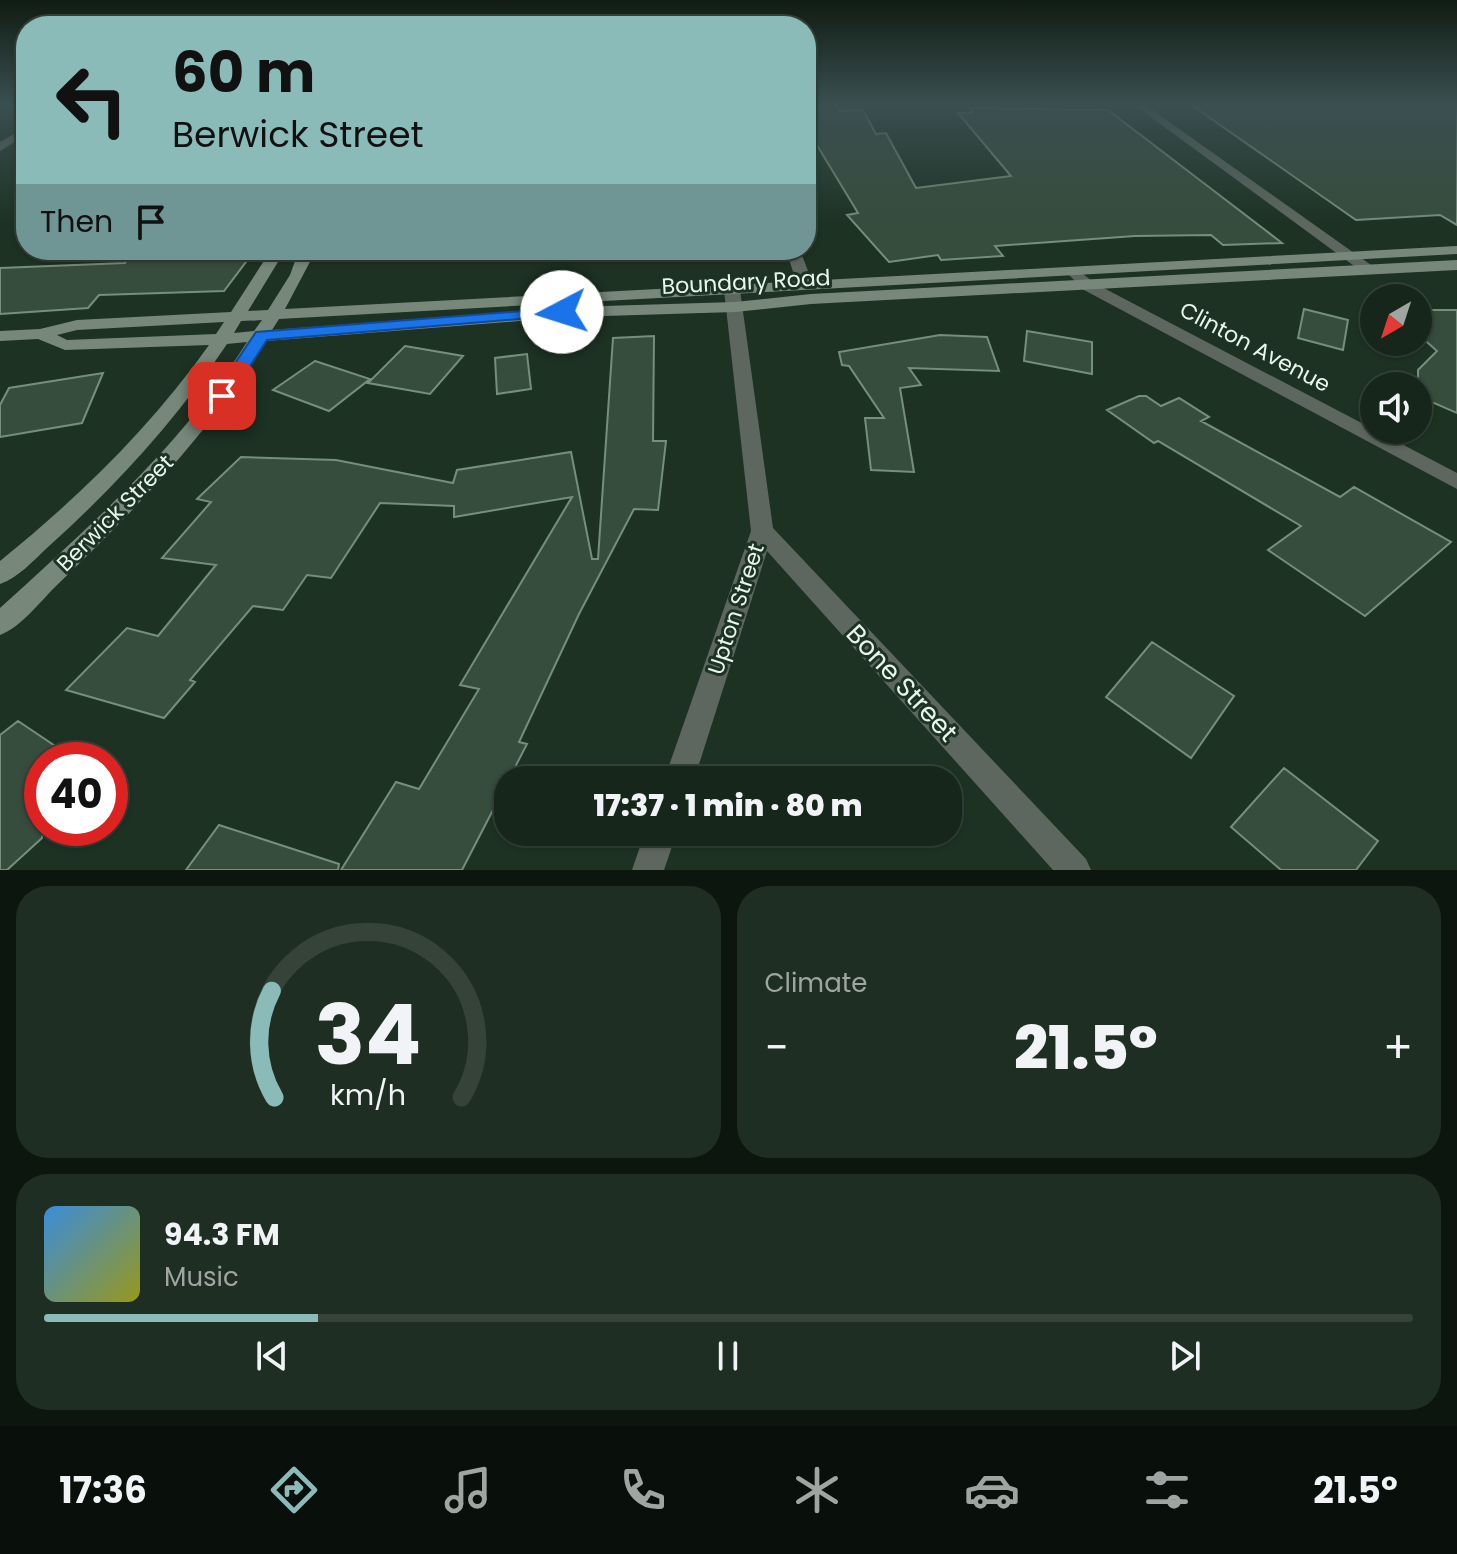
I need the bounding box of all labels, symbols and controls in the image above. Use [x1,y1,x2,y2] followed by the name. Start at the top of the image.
[172,33,315,112] text: 60 m
[40,48,144,152] icon: left
[172,109,424,160] text: Berwick Street
[40,200,113,243] text: Then
[129,200,173,244] icon: arrive
[661,262,831,302] street label: Boundary Road
[520,270,604,354] position arrow
[1360,284,1432,356] north arrow
[1360,284,1432,444] map controls
[1174,294,1336,400] street label: Clinton Avenue
[188,362,256,430] pin
[1360,372,1432,444] button: sound
[200,374,244,418] icon: arrive
[50,448,180,578] street label: Berwick Street
[700,539,772,679] street label: Upton Street
[838,616,966,750] street label: Bone Street
[24,742,128,846] speed limit sign: 40
[594,784,862,827] text: 17:37 · 1 min · 80 m
[765,965,867,1001] text: Climate
[315,977,422,1093] text: 34
[1014,1006,1158,1090] text: 21.5°
[765,1017,789,1078] text: −
[1383,1017,1413,1078] text: +
[330,1075,406,1115] text: km/h
[164,1213,280,1256] text: 94.3 FM
[164,1259,239,1295] text: Music
[250,1334,294,1378] icon: previous
[706,1334,750,1378] icon: pause
[1163,1334,1207,1378] icon: next
[266,1462,322,1518] icon: directions
[440,1462,496,1518] icon: music
[615,1462,671,1518] icon: phone
[789,1462,845,1518] icon: climate
[964,1462,1020,1518] icon: car
[1139,1462,1195,1518] icon: filters
[59,1465,147,1516] text: 17:36
[1313,1465,1398,1516] text: 21.5°

